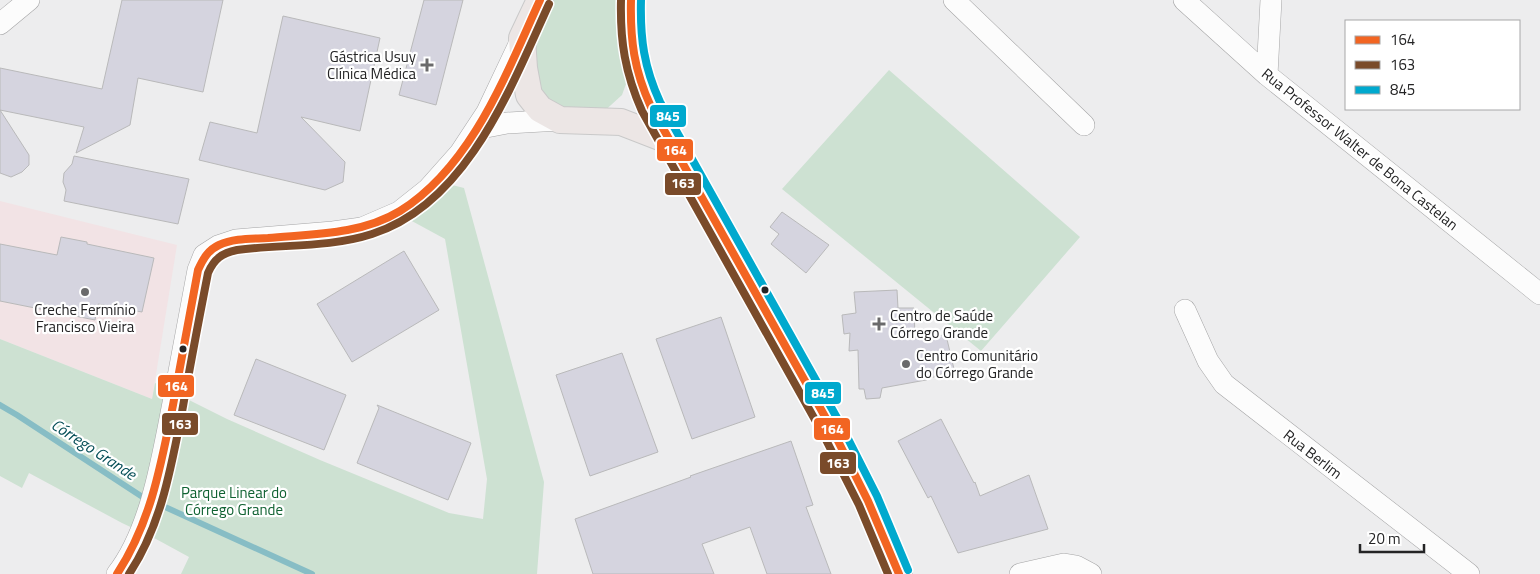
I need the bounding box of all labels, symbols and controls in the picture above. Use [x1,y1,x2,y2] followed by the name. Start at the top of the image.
[1345,20,1520,110] legend
[1390,28,1415,51] text: 164
[327,45,416,85] place label: Gástrica Usuy Clínica Médica
[1390,53,1415,76] text: 163
[420,58,434,72] marker: Gástrica Usuy Clínica Médica
[1257,62,1463,236] street label: Rua Professor Walter de Bona Castelan
[1390,78,1415,101] text: 845
[649,104,687,128] line badge: 845
[656,105,680,126] text: 845
[656,138,694,162] line badge: 164
[663,139,687,160] text: 164
[664,172,702,196] line badge: 163
[671,172,695,193] text: 163
[760,285,770,295] unlabelled marker
[79,286,91,298] marker: Creche Fermínio Francisco Vieira
[34,298,136,338] place label: Creche Fermínio Francisco Vieira
[890,304,993,344] place label: Centro de Saúde Córrego Grande
[872,317,886,331] marker: Centro de Saúde Córrego Grande
[178,344,188,354] unlabelled marker
[916,344,1038,384] place label: Centro Comunitário do Córrego Grande
[900,358,912,370] marker: Centro Comunitário do Córrego Grande
[157,374,195,398] line badge: 164
[164,375,188,396] text: 164
[804,381,842,405] line badge: 845
[811,382,835,403] text: 845
[47,412,143,486] water label: Córrego Grande
[161,412,199,436] line badge: 163
[168,413,192,434] text: 163
[813,417,851,441] line badge: 164
[820,418,844,439] text: 164
[1279,424,1347,484] street label: Rua Berlim
[819,451,857,475] line badge: 163
[826,452,850,473] text: 163
[181,481,287,521] park label: Parque Linear do Córrego Grande
[1360,522,1424,554] scale bar
[1368,527,1401,550] text: 20 m

